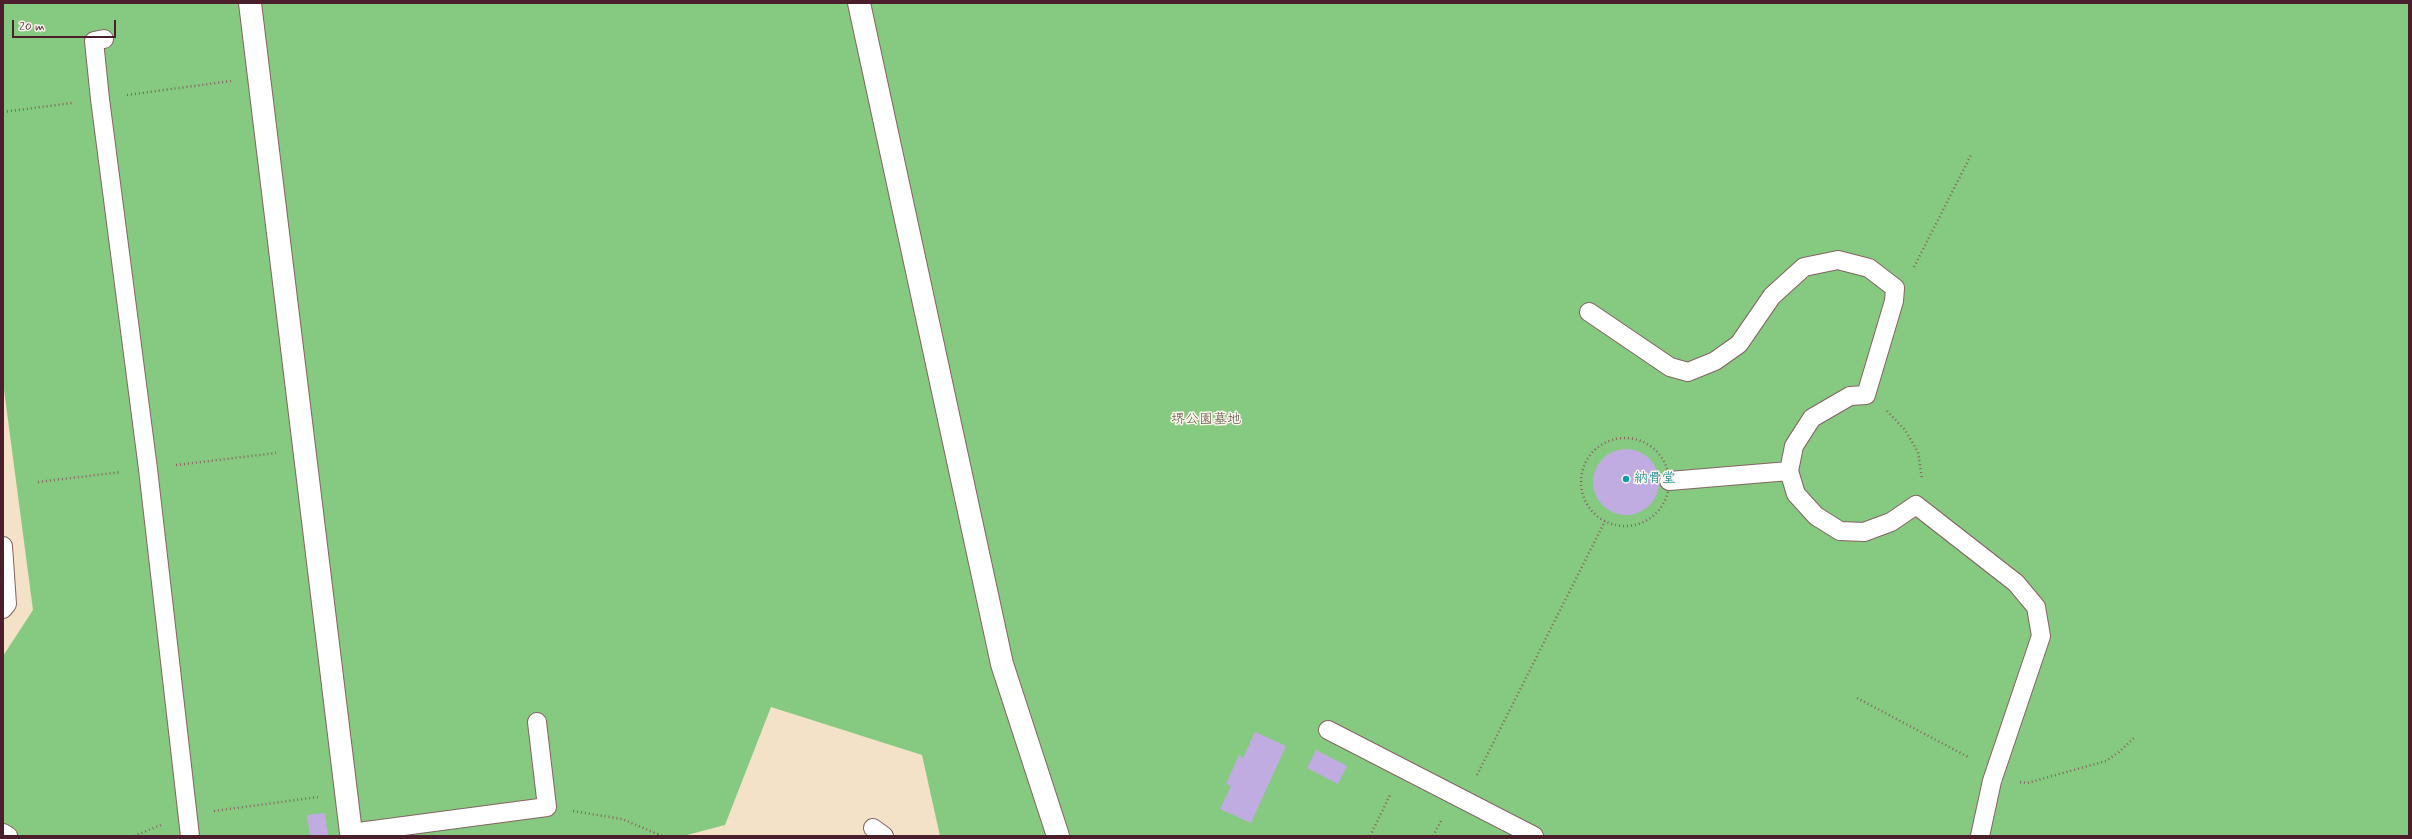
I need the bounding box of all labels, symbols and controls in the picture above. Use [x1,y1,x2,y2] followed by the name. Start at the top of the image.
[14,12,118,38] scale bar
[19,19,45,35] text: 20 m
[1171,412,1241,428] park label: 堺公園墓地
[1634,471,1676,487] place label: 納骨堂
[1621,474,1631,484] marker: 納骨堂

